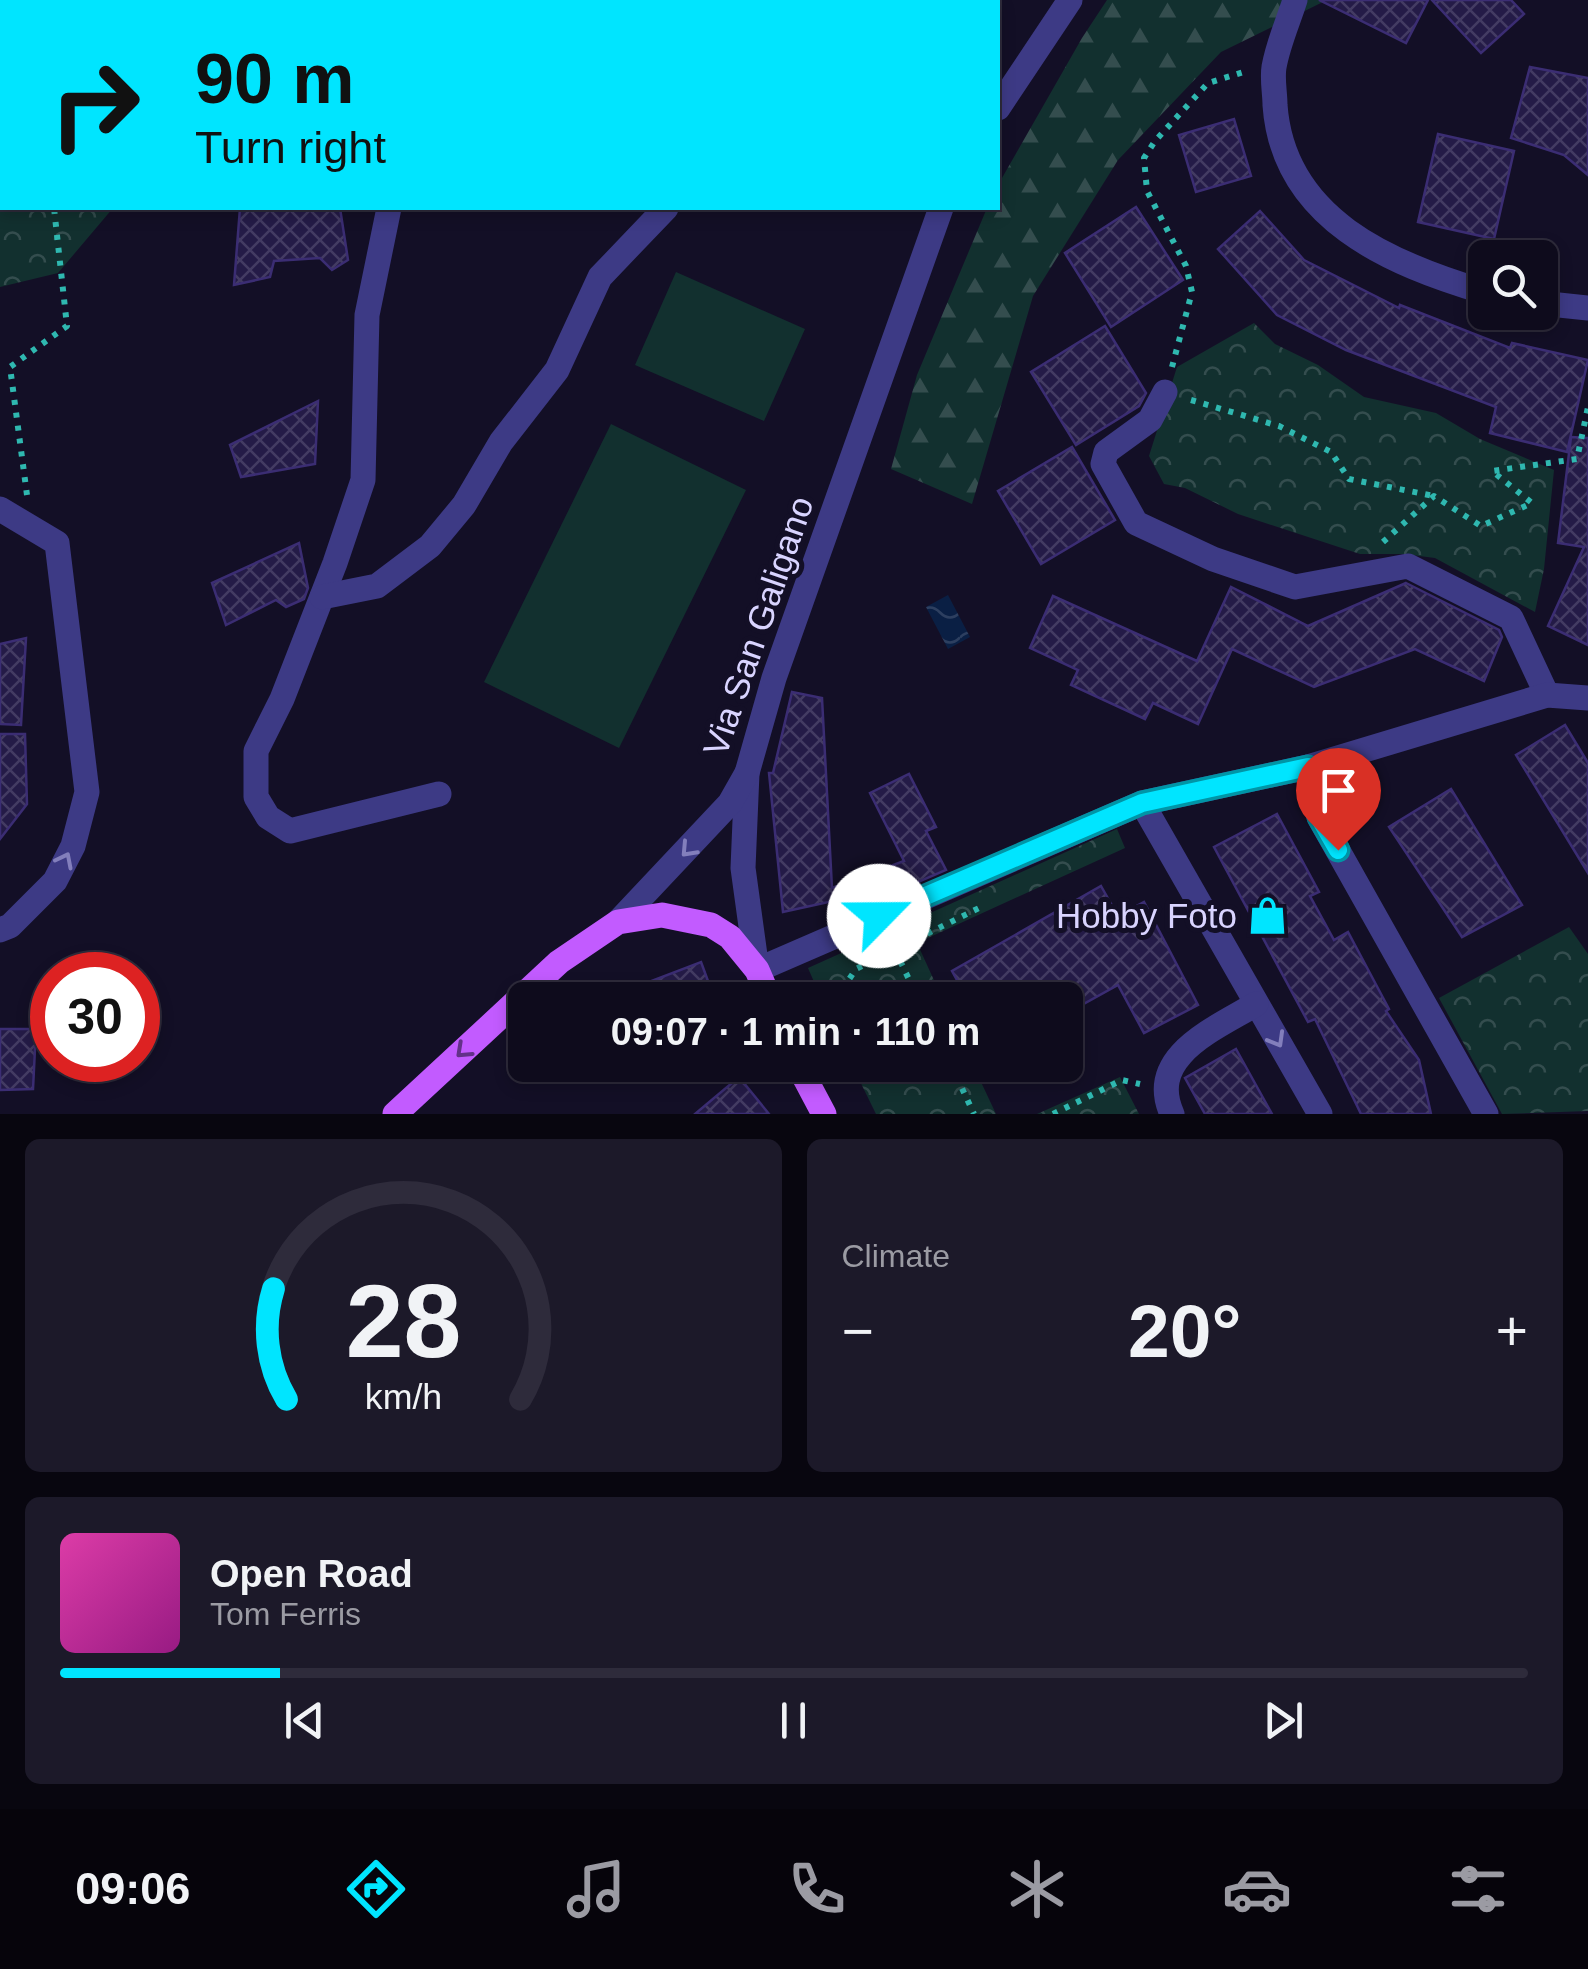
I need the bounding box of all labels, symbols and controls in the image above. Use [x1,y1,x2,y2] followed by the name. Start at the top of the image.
[30,40,160,170] icon: right
[195,40,355,118] text: 90 m
[195,122,386,173] text: Turn right
[1468,240,1558,330] map controls
[1468,240,1558,330] button: search
[695,491,821,761] street label: Via San Galigano
[1296,748,1381,851] pin
[1311,763,1366,818] icon: arrive
[682,838,700,856] one-way arrow
[53,853,73,871] one-way arrow
[827,864,931,968] position arrow
[1246,894,1288,936] shop icon: Hobby Foto
[1056,896,1237,935] place label: Hobby Foto
[30,952,160,1082] speed limit sign: 30
[611,1011,980,1053] text: 09:07 · 1 min · 110 m
[1265,1029,1284,1047] one-way arrow
[456,1039,475,1057] one-way arrow
[842,1238,950,1274] text: Climate
[345,1263,461,1379] text: 28
[1128,1289,1241,1373] text: 20°
[842,1300,874,1362] text: −
[1496,1300,1528,1362] text: +
[365,1377,442,1417] text: km/h
[210,1553,413,1595] text: Open Road
[210,1596,361,1632] text: Tom Ferris
[277,1693,332,1748] icon: previous
[766,1693,821,1748] icon: pause
[1256,1693,1311,1748] icon: next
[341,1854,411,1924] icon: directions
[561,1854,631,1924] icon: music
[782,1854,852,1924] icon: phone
[1002,1854,1072,1924] icon: climate
[1222,1854,1292,1924] icon: car
[1443,1854,1513,1924] icon: filters
[75,1863,190,1914] text: 09:06

